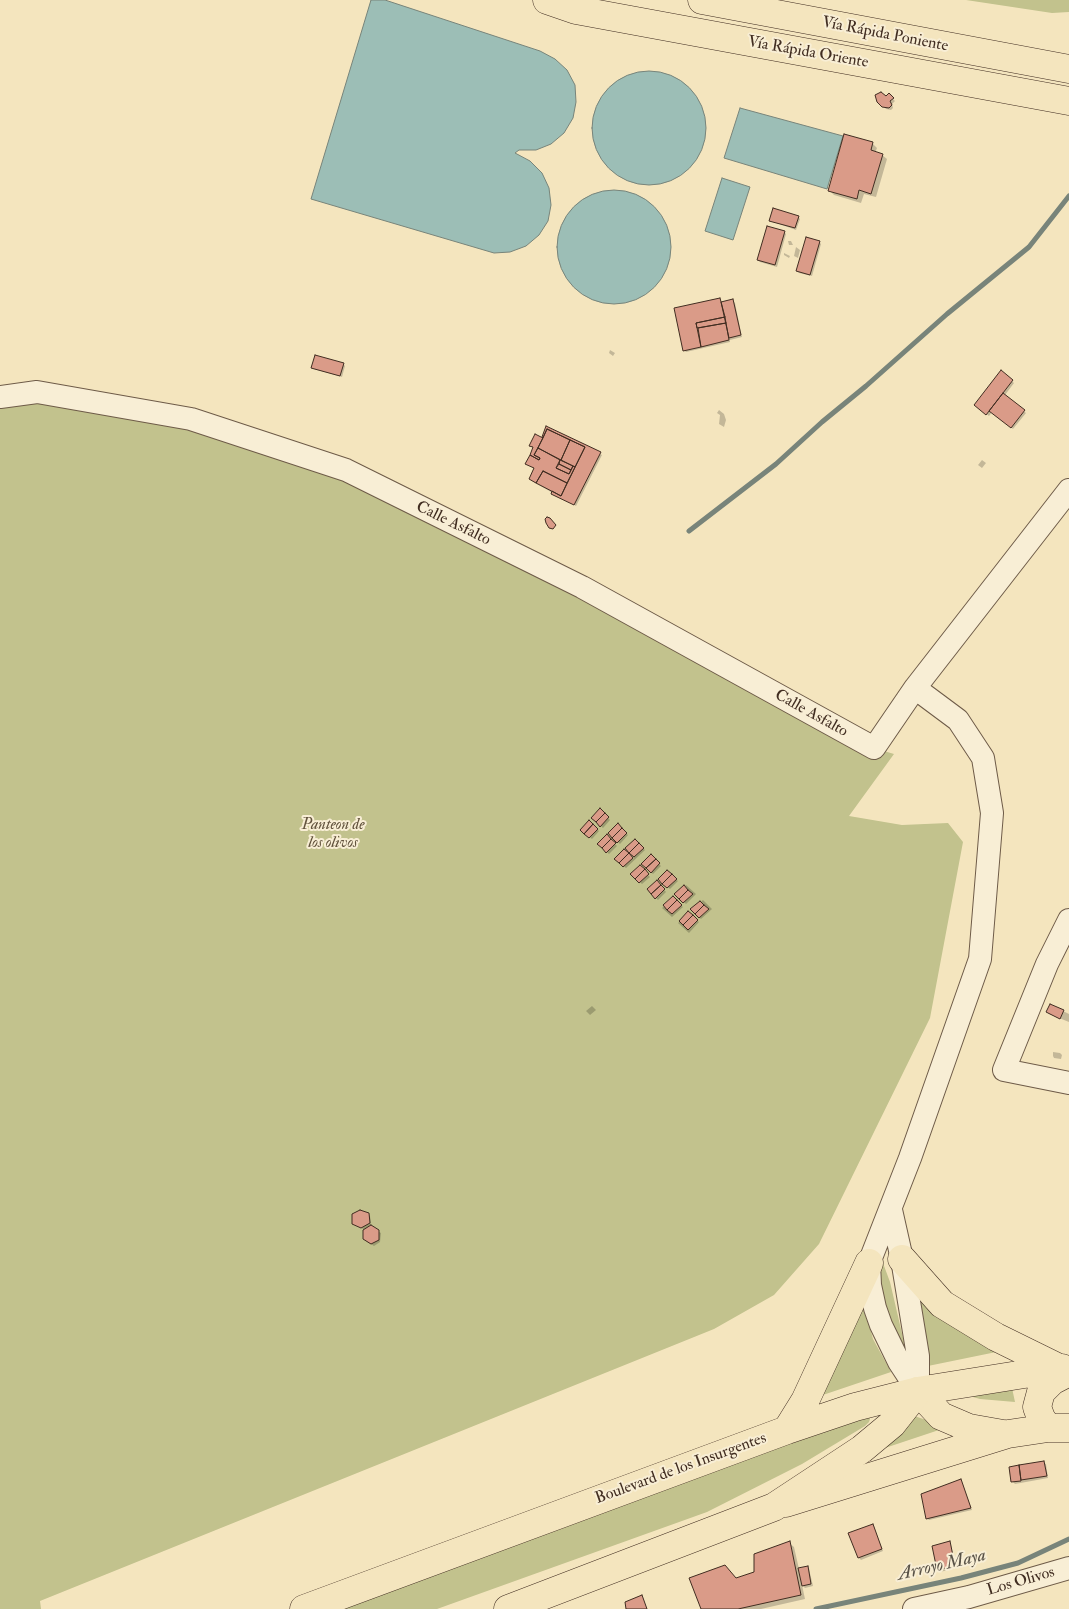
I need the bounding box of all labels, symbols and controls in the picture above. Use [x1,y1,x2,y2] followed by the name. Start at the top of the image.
[820,13,950,57] street label: Vía Rápida Poniente
[746,33,870,73] street label: Vía Rápida Oriente
[413,498,493,550] street label: Calle Asfalto
[771,686,851,742] street label: Calle Asfalto
[301,816,365,854] park label: Panteon de los olivos
[593,1429,769,1509] street label: Boulevard de los Insurgentes
[896,1545,988,1587] water label: Arroyo Maya
[985,1563,1057,1601] street label: Los Olivos

